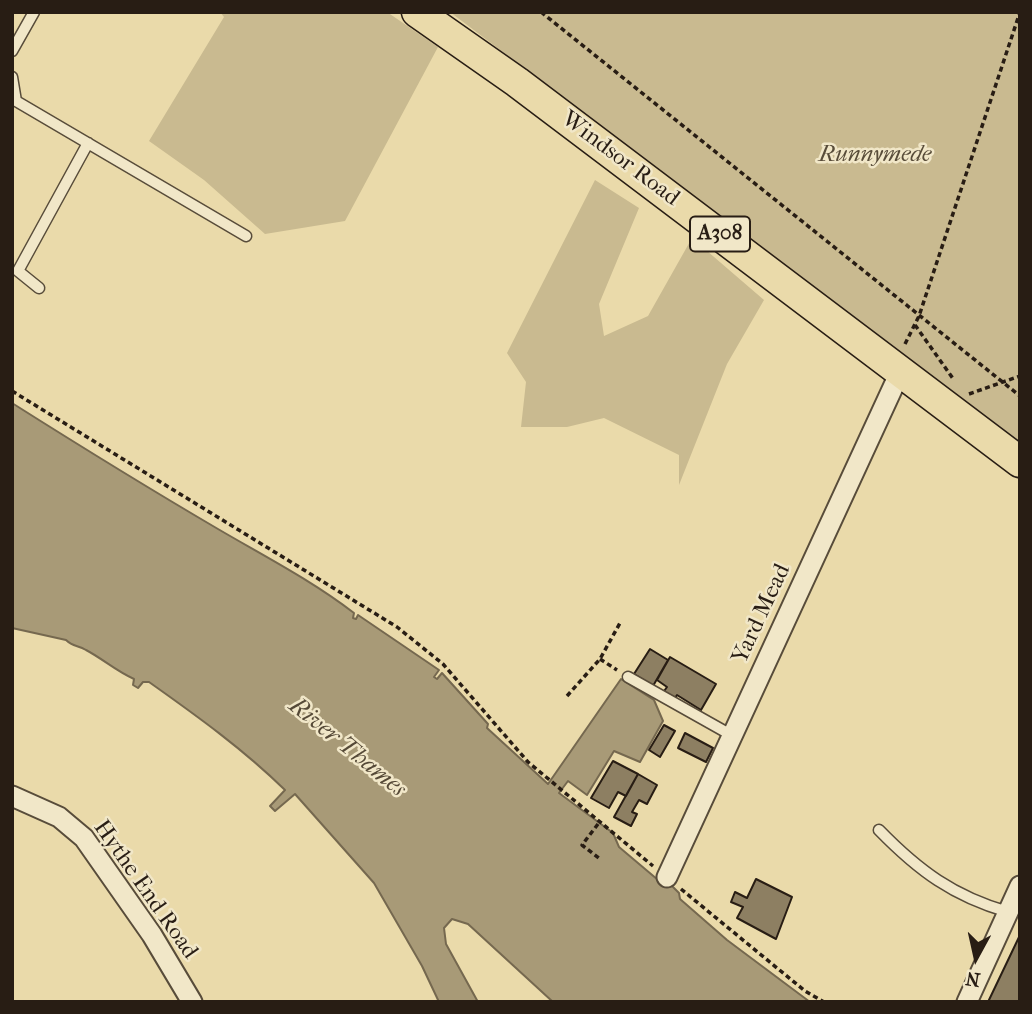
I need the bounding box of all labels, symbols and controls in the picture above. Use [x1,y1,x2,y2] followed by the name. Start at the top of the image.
[555,106,685,212] street label: Windsor Road
[819,141,931,169] park label: Runnymede
[690,216,750,252] road number: A308
[727,560,797,668] street label: Yard Mead
[283,692,411,804] water label: River Thames
[87,815,203,965] street label: Hythe End Road
[941,923,1011,993] north arrow
[964,967,982,991] text: N

